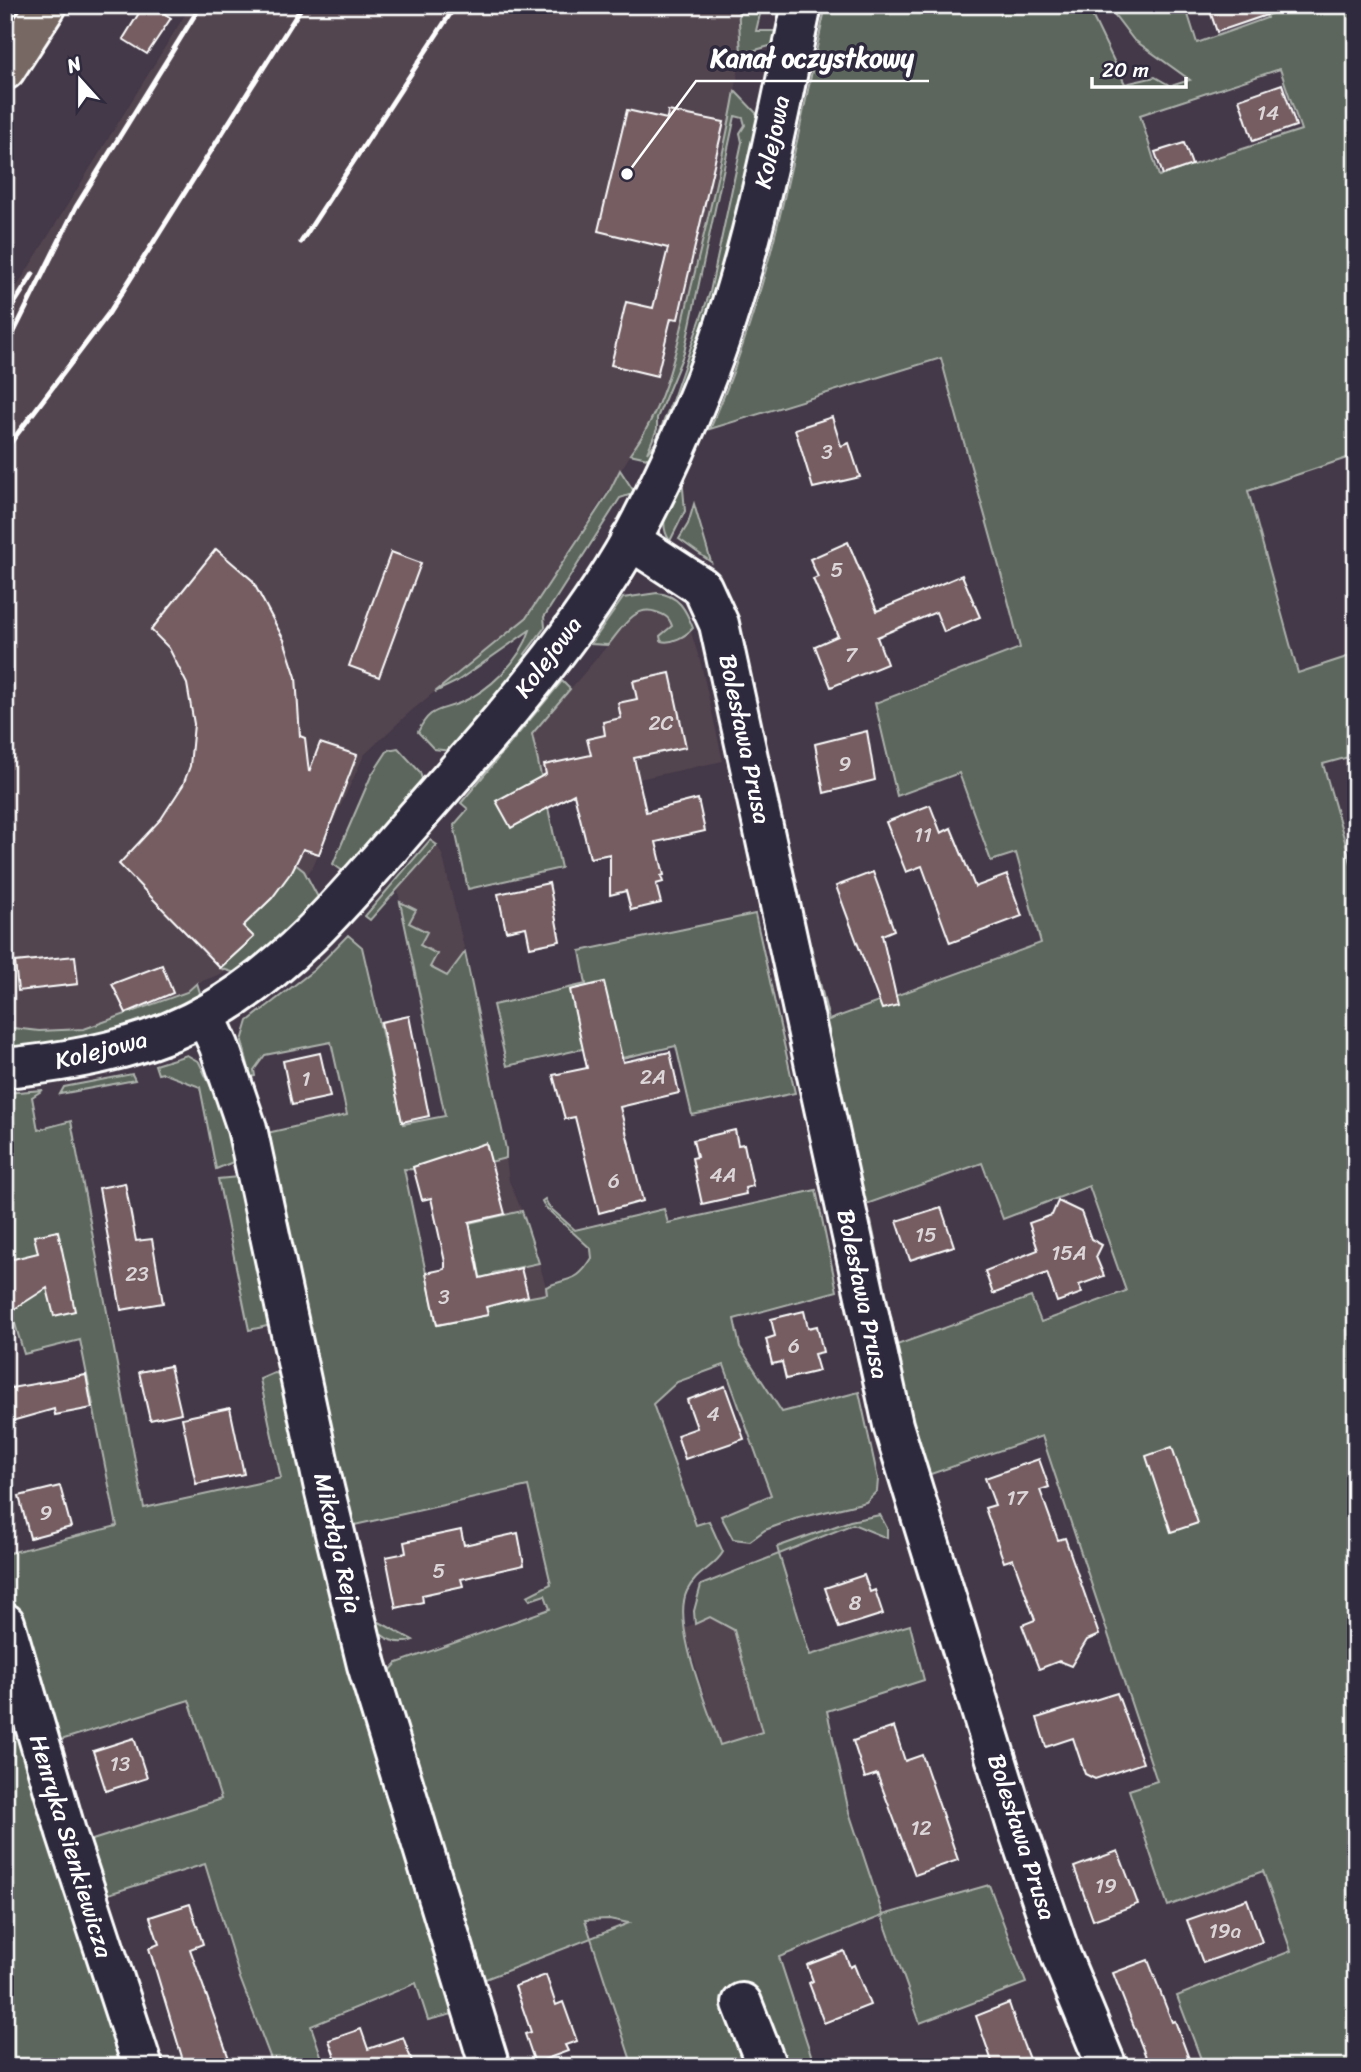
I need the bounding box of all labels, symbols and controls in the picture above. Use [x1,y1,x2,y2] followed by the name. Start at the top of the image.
[696,34,929,81] callout: Kanał oczystkowy
[709,35,914,81] text: Kanał oczystkowy
[46,46,116,116] north arrow
[1092,46,1186,90] scale bar
[61,47,87,83] text: N
[1102,51,1149,89] text: 20 m
[742,92,802,192] street label: Kolejowa
[1257,94,1279,132] house number: 14
[821,433,833,471] house number: 3
[831,551,844,589] house number: 5
[503,607,593,707] street label: Kolejowa
[845,636,859,674] house number: 7
[707,650,783,828] street label: Bolesława Prusa
[648,704,674,742] house number: 2C
[839,745,852,783] house number: 9
[914,816,932,854] house number: 11
[50,1018,152,1082] street label: Kolejowa
[640,1058,666,1096] house number: 2A
[301,1060,311,1098] house number: 1
[710,1156,736,1194] house number: 4A
[608,1162,620,1200] house number: 6
[825,1205,901,1383] street label: Bolesława Prusa
[915,1216,937,1254] house number: 15
[1051,1234,1087,1272] house number: 15A
[125,1255,149,1293] house number: 23
[438,1278,450,1316] house number: 3
[788,1327,800,1365] house number: 6
[706,1395,720,1433] house number: 4
[301,1469,375,1617] street label: Mikołaja Reja
[1007,1479,1030,1517] house number: 17
[40,1494,53,1532] house number: 9
[433,1552,446,1590] house number: 5
[849,1584,862,1622] house number: 8
[17,1729,125,1964] street label: Henryka Sienkiewicza
[110,1745,131,1783] house number: 13
[975,1748,1069,1926] street label: Bolesława Prusa
[910,1809,932,1847] house number: 12
[1095,1867,1117,1905] house number: 19
[1209,1912,1242,1950] house number: 19a

